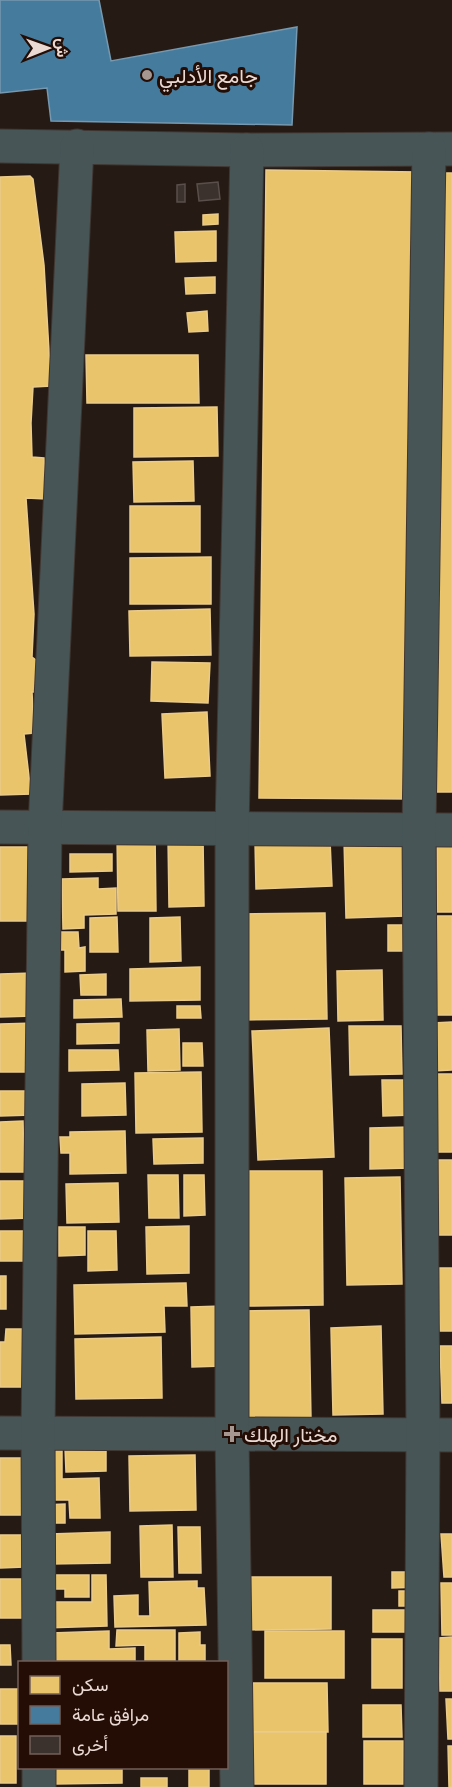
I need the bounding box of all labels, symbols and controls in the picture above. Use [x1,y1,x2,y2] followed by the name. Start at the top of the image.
[18,18,78,78] north arrow
[53,38,73,58] text: ش
[159,63,258,93] place label: جامع الأدلبي
[140,68,154,82] marker: جامع الأدلبي
[244,1422,337,1448] place label: مختار الهلك
[225,1427,239,1441] marker: مختار الهلك
[18,1661,228,1769] legend
[72,1673,108,1696] text: سكن
[72,1703,149,1726] text: مرافق عامة
[72,1733,108,1756] text: أخرى

